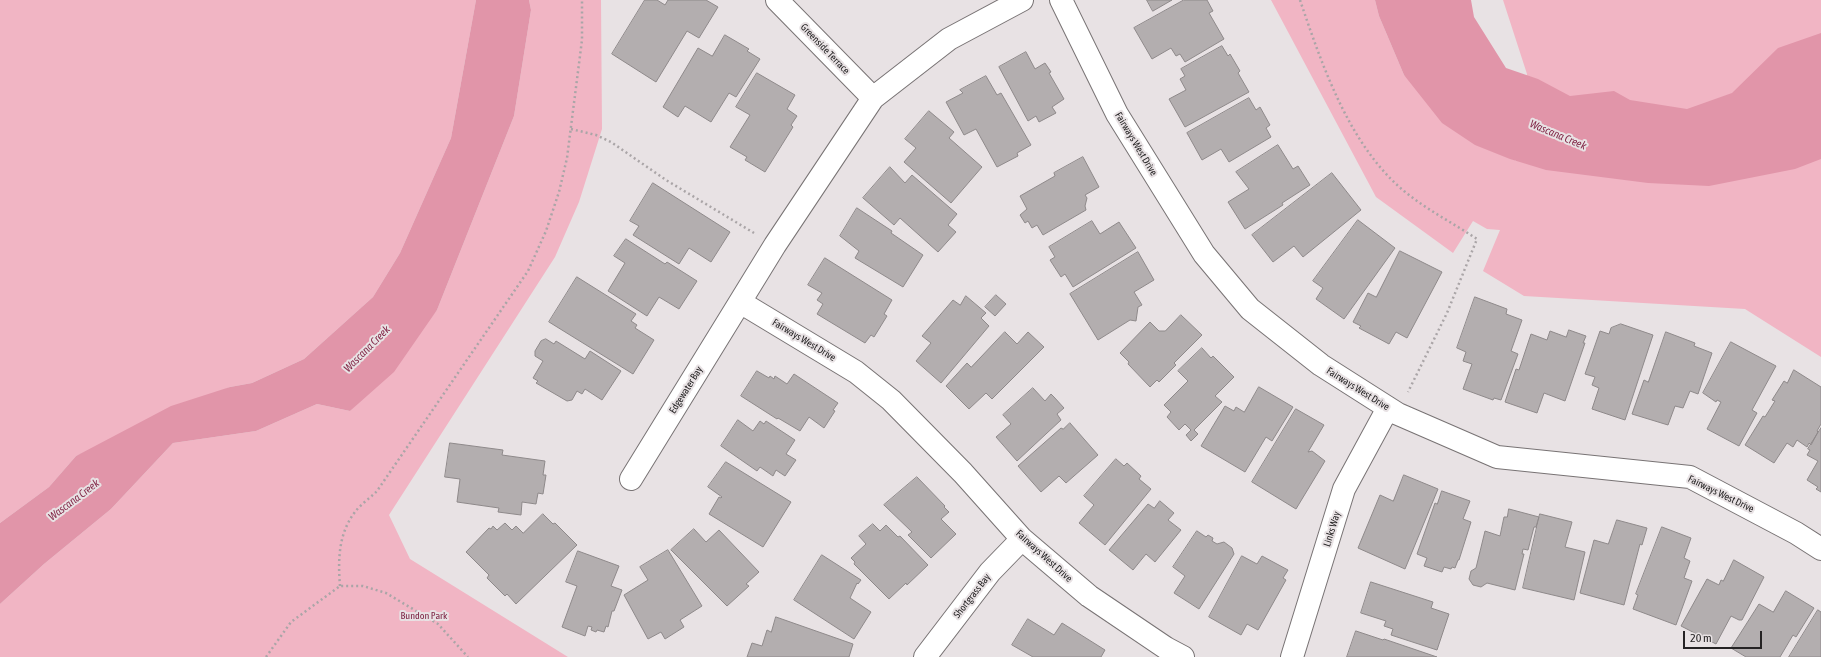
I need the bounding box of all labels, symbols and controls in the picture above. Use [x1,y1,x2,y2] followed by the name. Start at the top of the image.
[798,21,852,77] street label: Greenside Terrace
[1112,110,1160,178] street label: Fairways West Drive
[1528,117,1588,153] water label: Wascana Creek
[770,316,838,364] street label: Fairways West Drive
[341,323,393,375] water label: Wascana Creek
[667,364,705,416] street label: Edgewater Bay
[1324,365,1392,413] street label: Fairways West Drive
[1686,473,1756,515] street label: Fairways West Drive
[46,477,102,523] water label: Wascana Creek
[1321,510,1343,548] street label: Links Way
[1013,527,1075,585] street label: Fairways West Drive
[951,571,993,621] street label: Shortgrass Bay
[401,610,447,622] park label: Bundon Park
[1685,623,1764,649] scale bar
[1690,631,1712,645] text: 20 m

